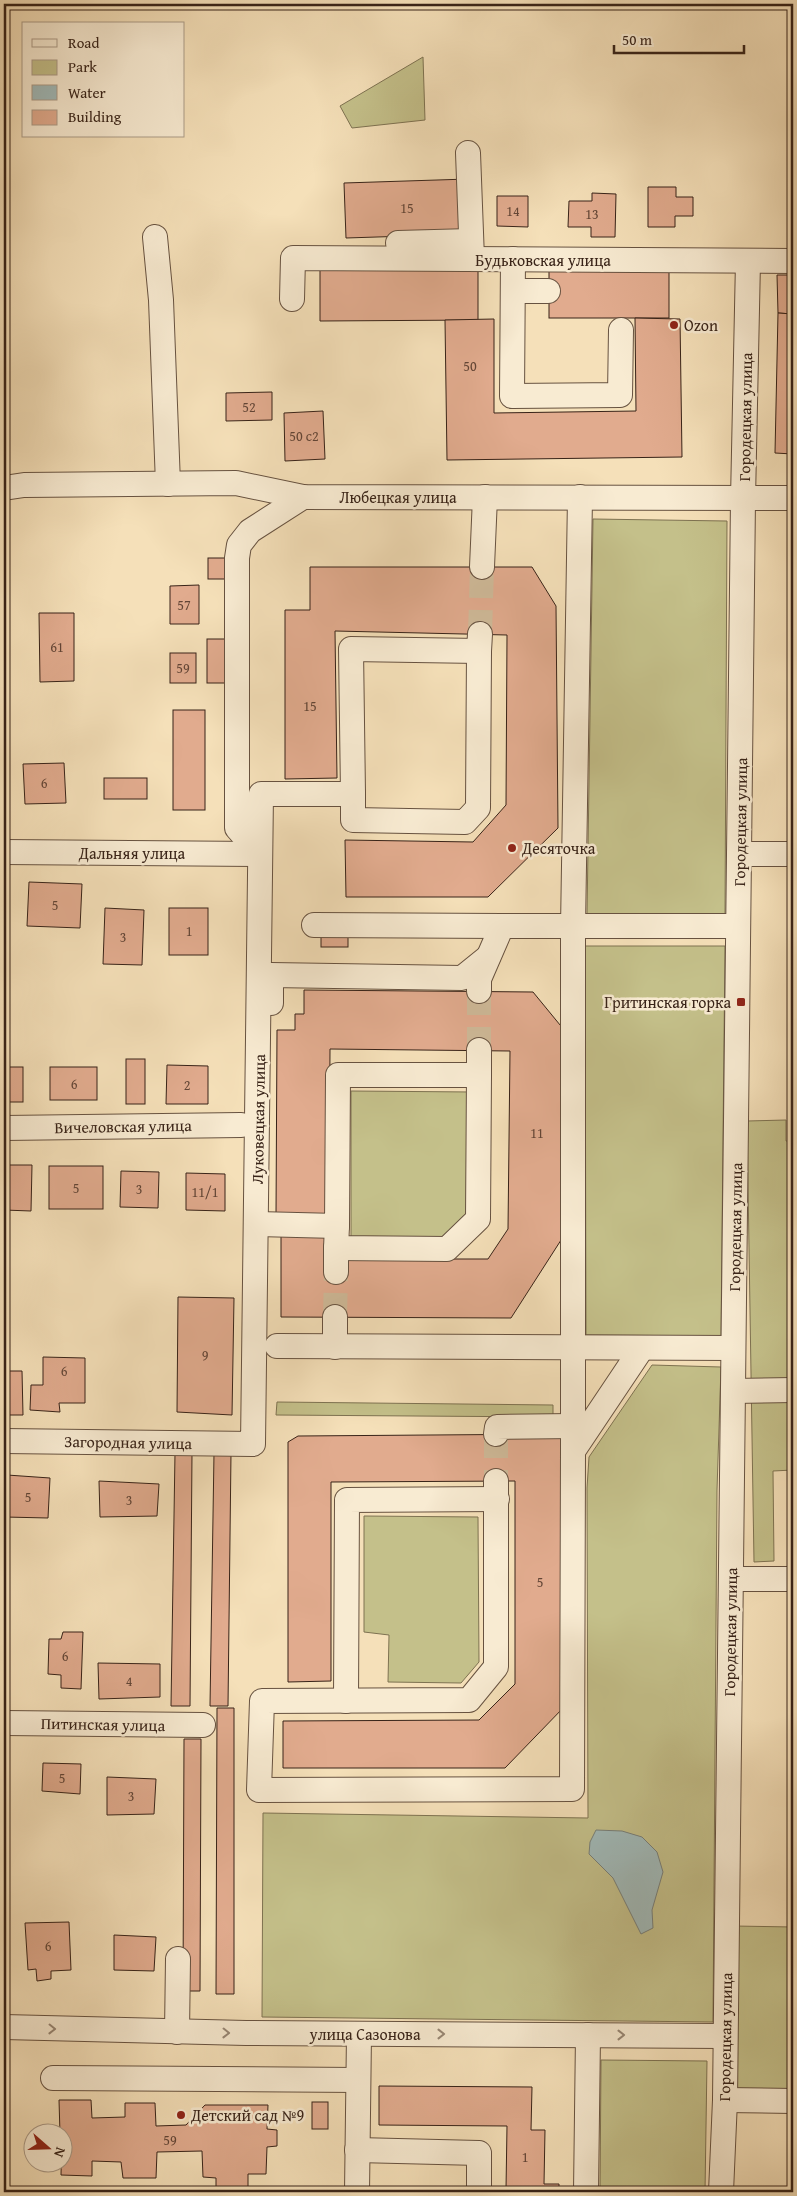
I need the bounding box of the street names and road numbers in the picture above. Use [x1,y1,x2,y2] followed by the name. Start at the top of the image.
[475,248,611,272] street label: Будьковская улица
[732,352,758,482] street label: Городецкая улица
[339,485,457,509] street label: Любецкая улица
[727,757,753,887] street label: Городецкая улица
[78,841,186,865] street label: Дальняя улица
[245,1053,271,1184] street label: Луковецкая улица
[54,1113,192,1139] street label: Вичеловская улица
[722,1162,748,1292] street label: Городецкая улица
[64,1429,193,1455] street label: Загородная улица
[717,1567,743,1697] street label: Городецкая улица
[41,1711,166,1737] street label: Питинская улица
[712,1972,738,2102] street label: Городецкая улица
[309,2022,421,2046] street label: улица Сазонова

